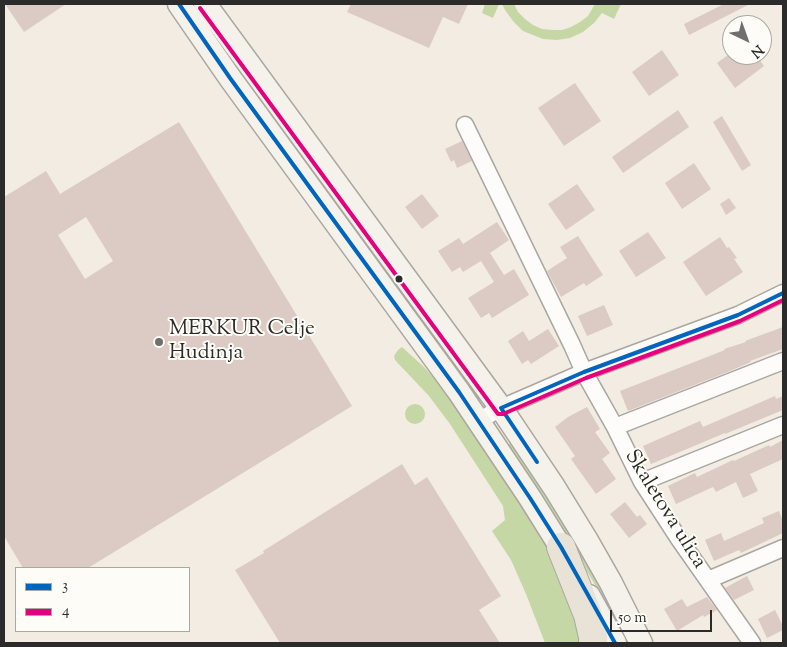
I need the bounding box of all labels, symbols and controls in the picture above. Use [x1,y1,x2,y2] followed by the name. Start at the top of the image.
[722,15,772,65] north arrow
[746,39,767,62] text: N
[394,274,404,284] unlabelled marker
[169,317,315,367] place label: MERKUR Celje Hudinja
[153,336,165,348] marker: MERKUR Celje Hudinja
[617,446,711,574] street label: Skaletova ulica
[15,567,190,632] legend
[62,576,68,597] text: 3
[612,600,714,632] scale bar
[62,601,70,622] text: 4
[618,608,647,629] text: 50 m

